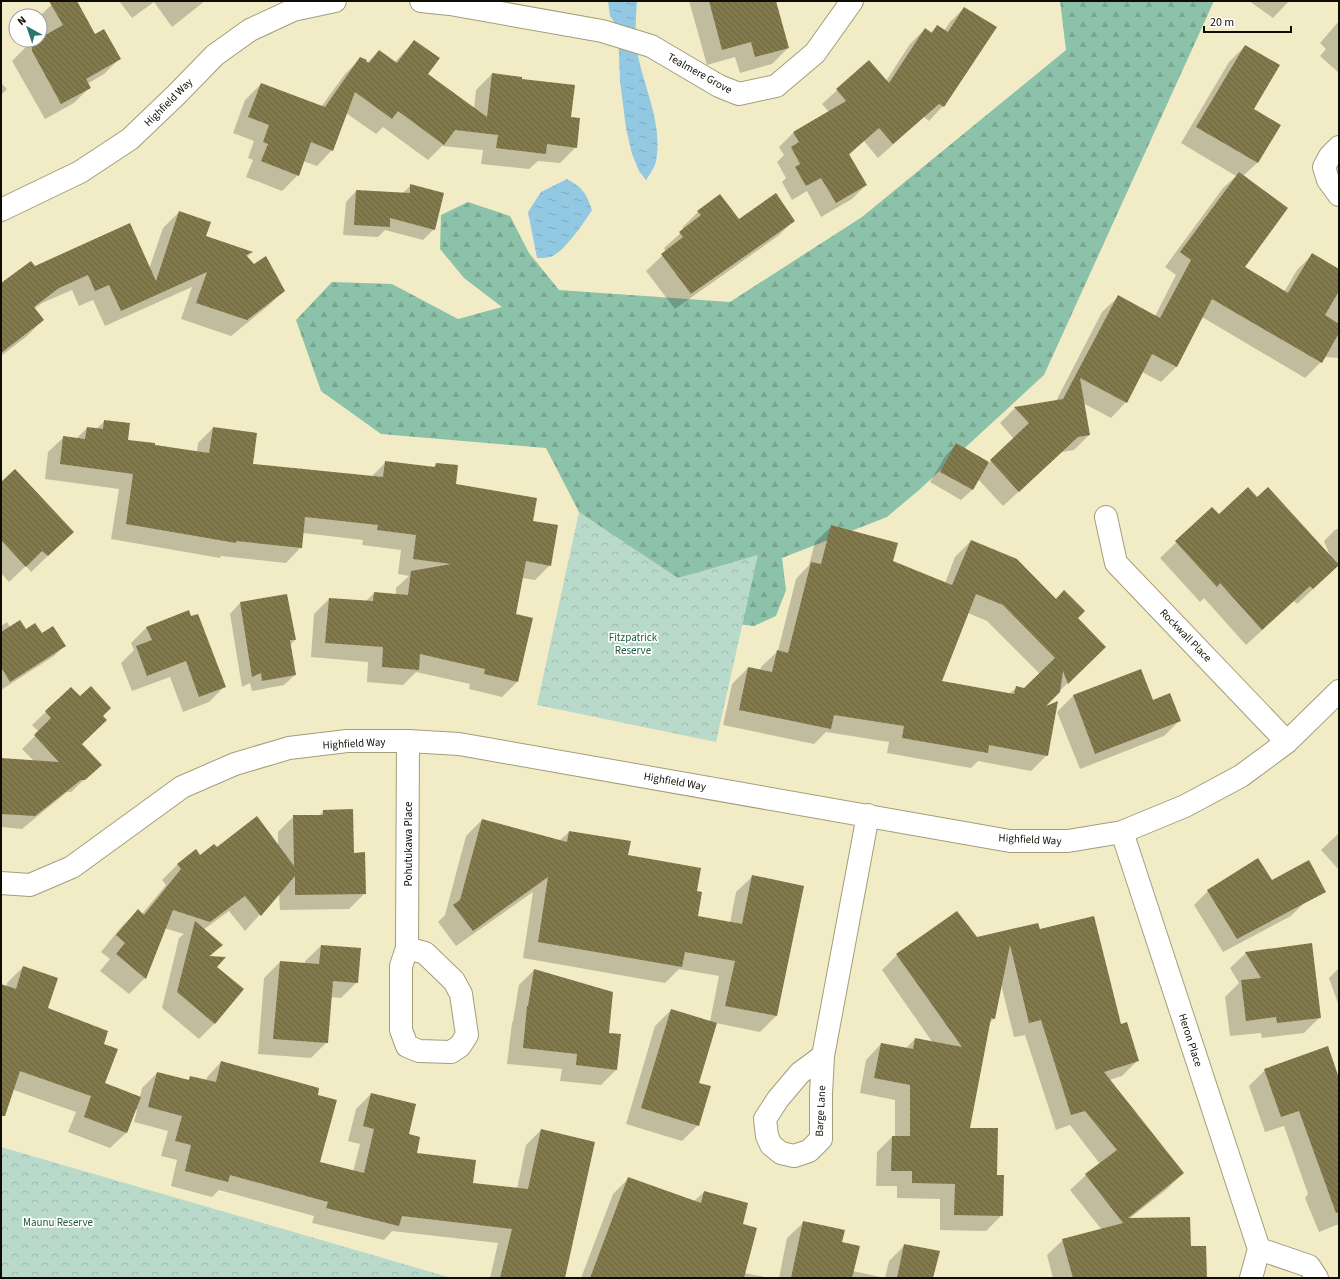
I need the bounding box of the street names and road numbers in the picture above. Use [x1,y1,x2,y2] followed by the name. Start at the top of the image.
[665,49,735,98] street label: Tealmere Grove
[141,75,196,130] street label: Highfield Way
[1156,605,1215,666] street label: Rockwall Place
[322,734,386,753] street label: Highfield Way
[643,769,707,794] street label: Highfield Way
[401,801,416,886] street label: Pohutukawa Place
[998,830,1062,849] street label: Highfield Way
[1175,1012,1206,1069] street label: Heron Place
[812,1085,829,1137] street label: Barge Lane

